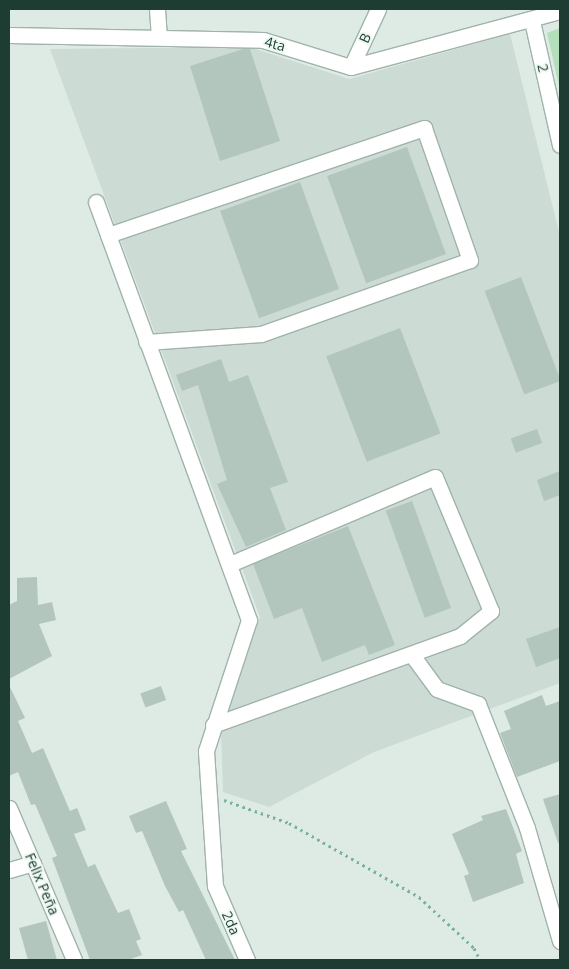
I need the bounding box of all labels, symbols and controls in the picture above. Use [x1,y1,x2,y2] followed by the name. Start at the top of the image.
[355,30,375,46] street label: B
[263,33,287,55] street label: 4ta
[534,62,552,74] street label: 2
[21,850,63,918] street label: Felix Peña
[218,908,244,938] street label: 2da

